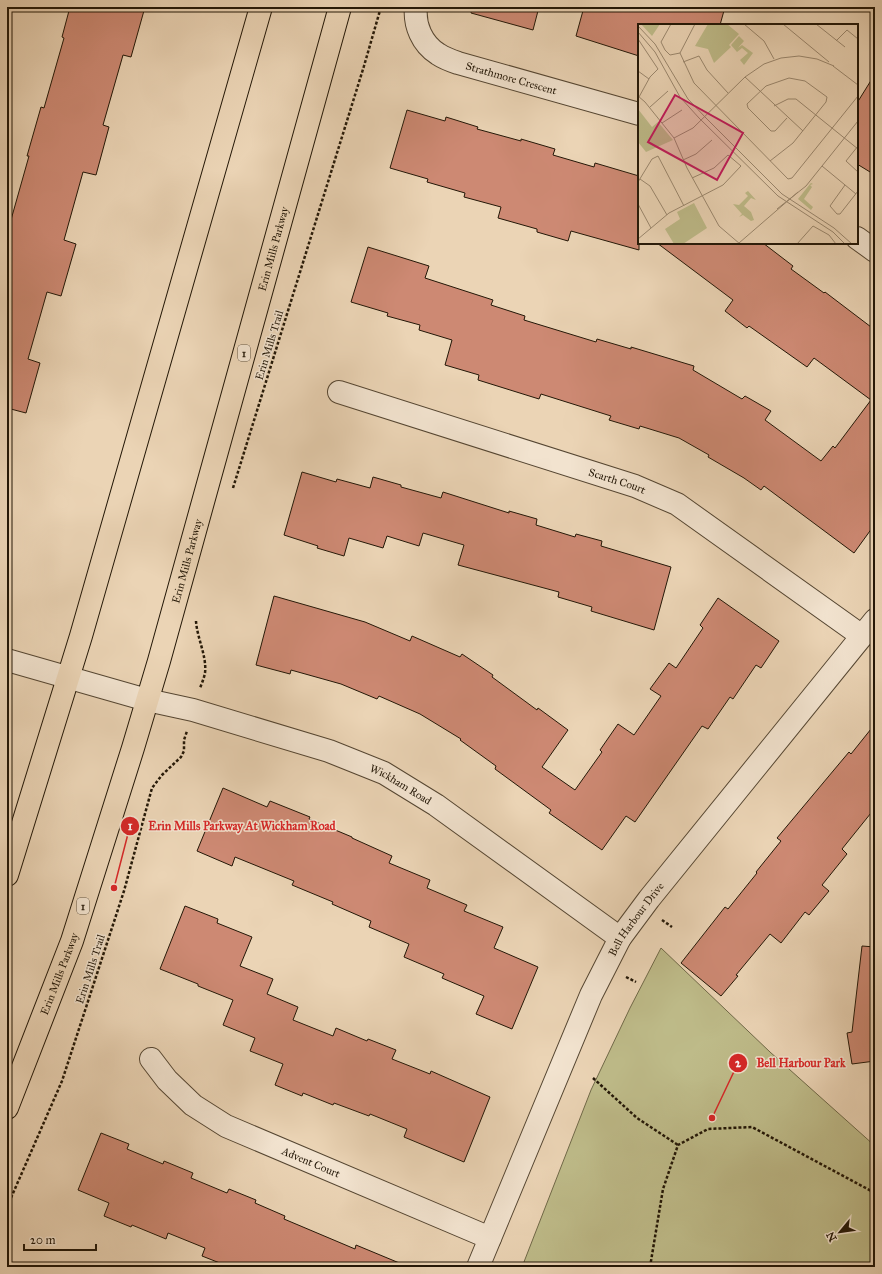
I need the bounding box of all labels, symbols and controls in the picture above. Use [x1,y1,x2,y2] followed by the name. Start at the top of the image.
[638,24,858,244] inset map
[464,59,558,98] street label: Strathmore Crescent
[256,205,292,293] street label: Erin Mills Parkway
[253,309,286,382] street label: Erin Mills Trail
[238,345,250,361] road number: 1
[587,466,648,497] street label: Scarth Court
[169,517,205,605] street label: Erin Mills Parkway
[368,762,434,808] street label: Wickham Road
[120,814,343,838] callout: Erin Mills Parkway At Wickham Road
[128,819,133,833] text: 1
[148,819,337,834] text: Erin Mills Parkway At Wickham Road
[606,880,667,958] street label: Bell Harbour Drive
[77,898,89,914] road number: 1
[38,931,81,1017] street label: Erin Mills Parkway
[73,933,108,1005] street label: Erin Mills Trail
[728,1051,853,1075] callout: Bell Harbour Park
[735,1056,742,1070] text: 2
[756,1056,846,1070] text: Bell Harbour Park
[279,1144,342,1181] street label: Advent Court
[820,1212,860,1252] north arrow
[24,1226,96,1252] scale bar
[823,1229,840,1244] text: N
[30,1233,56,1247] text: 20 m

